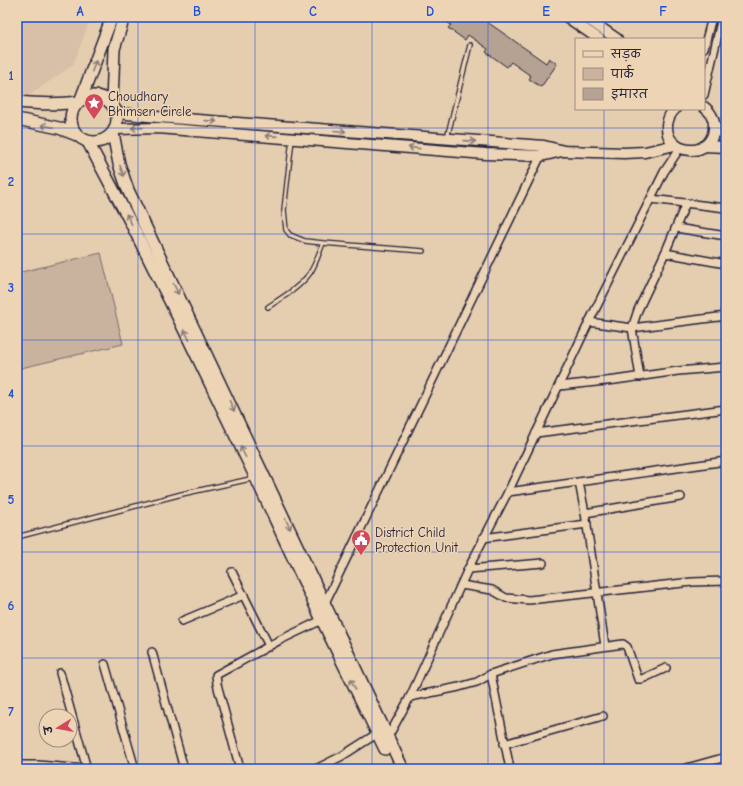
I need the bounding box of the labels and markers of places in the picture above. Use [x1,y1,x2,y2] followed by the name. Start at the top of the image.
[108,89,192,119] place label: Choudhary Bhimsen Circle
[83,92,105,120] place icon: Choudhary Bhimsen Circle
[375,525,459,555] place label: District Child Protection Unit
[350,528,372,556] public building icon: District Child Protection Unit

